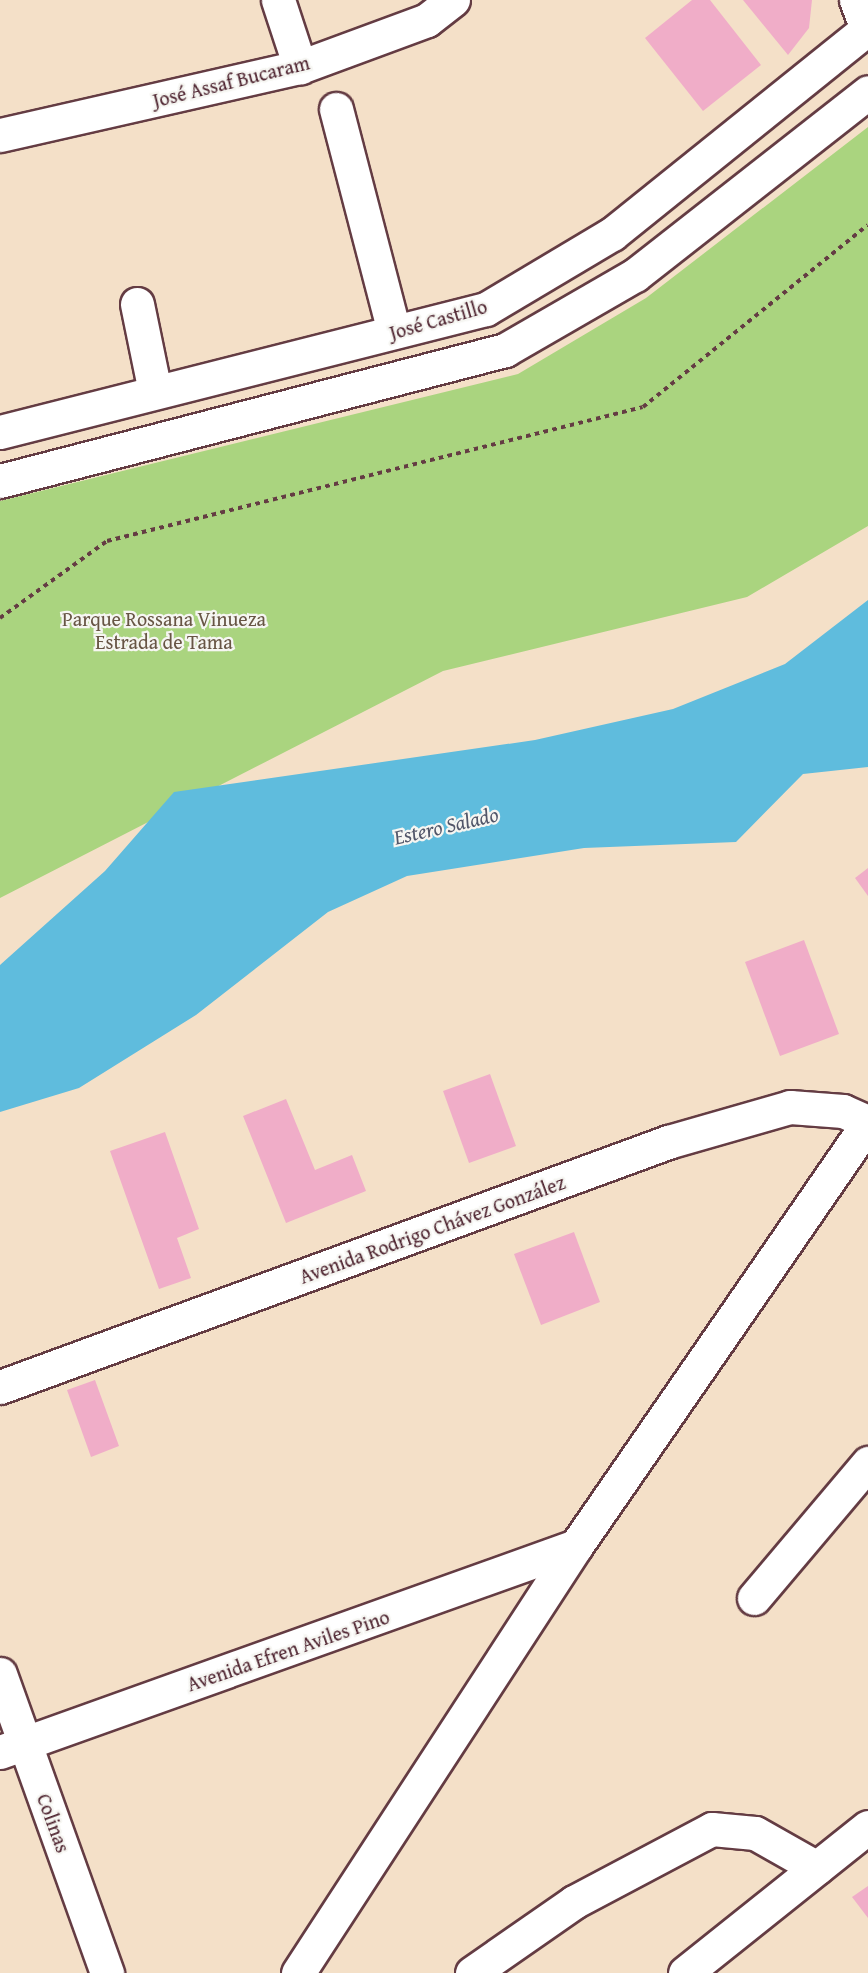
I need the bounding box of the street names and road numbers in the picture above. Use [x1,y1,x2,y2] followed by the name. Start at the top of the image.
[150,50,312,112] street label: José Assaf Bucaram
[386,294,490,344] street label: José Castillo
[296,1170,568,1288] street label: Avenida Rodrigo Chávez González
[184,1604,392,1696] street label: Avenida Efren Aviles Pino
[32,1790,76,1856] street label: Colinas

